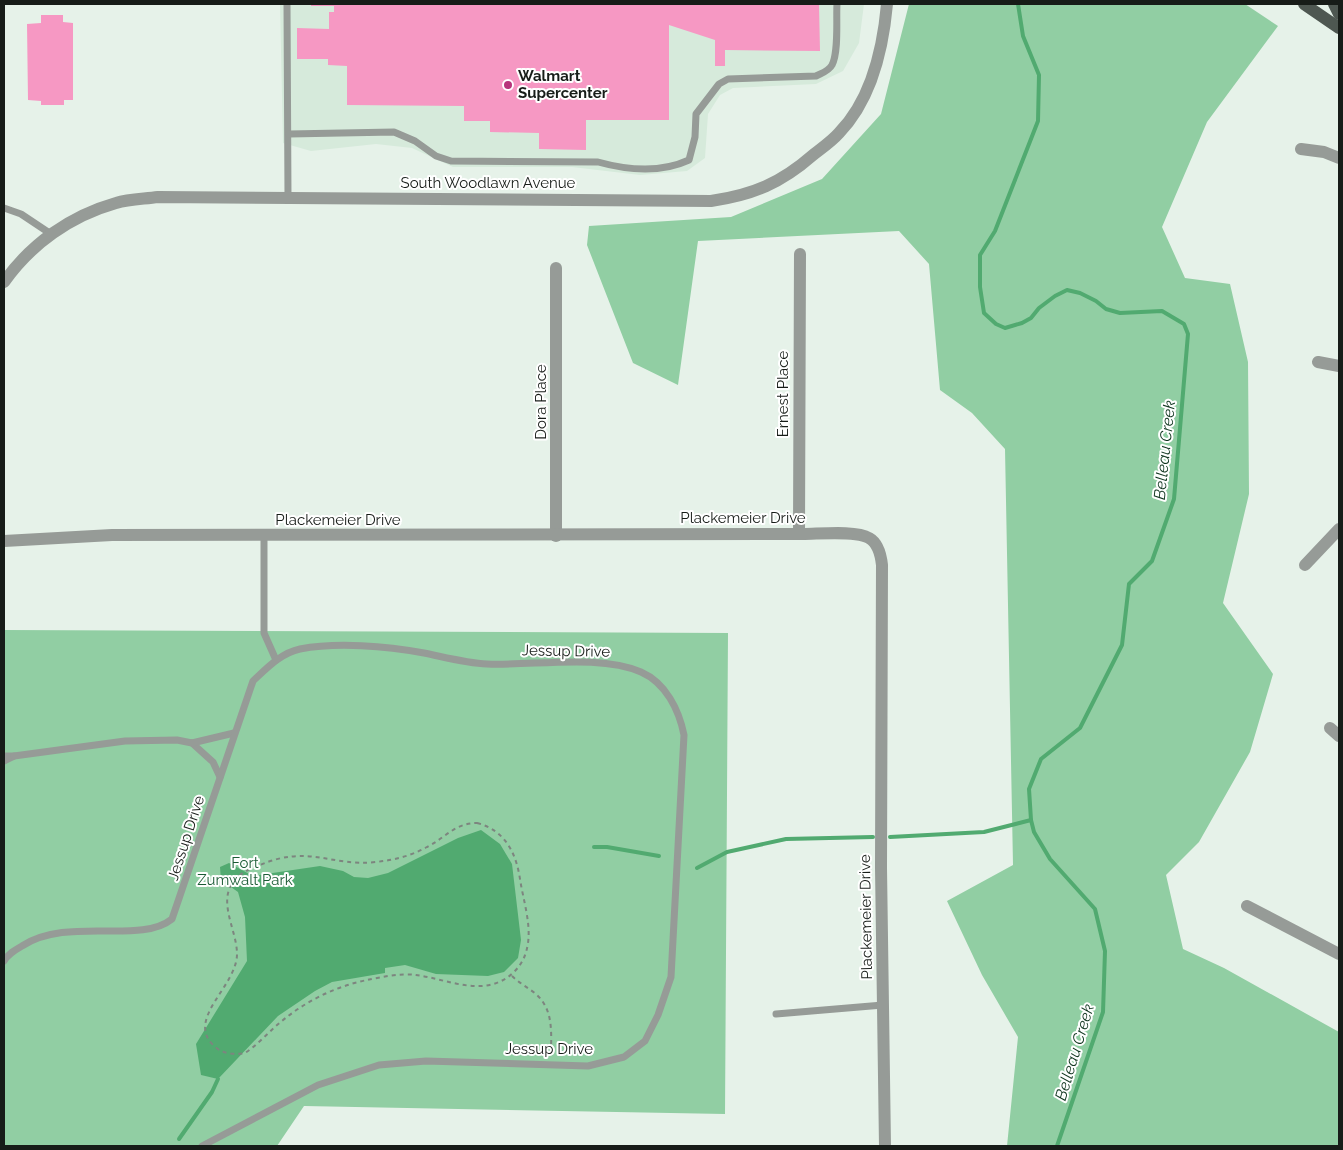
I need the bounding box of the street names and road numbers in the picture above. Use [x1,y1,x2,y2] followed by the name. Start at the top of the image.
[401,174,576,192] street label: South Woodlawn Avenue
[774,351,792,437] street label: Ernest Place
[532,364,550,440] street label: Dora Place
[680,509,806,527] street label: Plackemeier Drive
[275,511,401,529] street label: Plackemeier Drive
[522,641,610,661] street label: Jessup Drive
[164,793,208,883] street label: Jessup Drive
[856,854,876,980] street label: Plackemeier Drive
[505,1040,593,1058] street label: Jessup Drive

